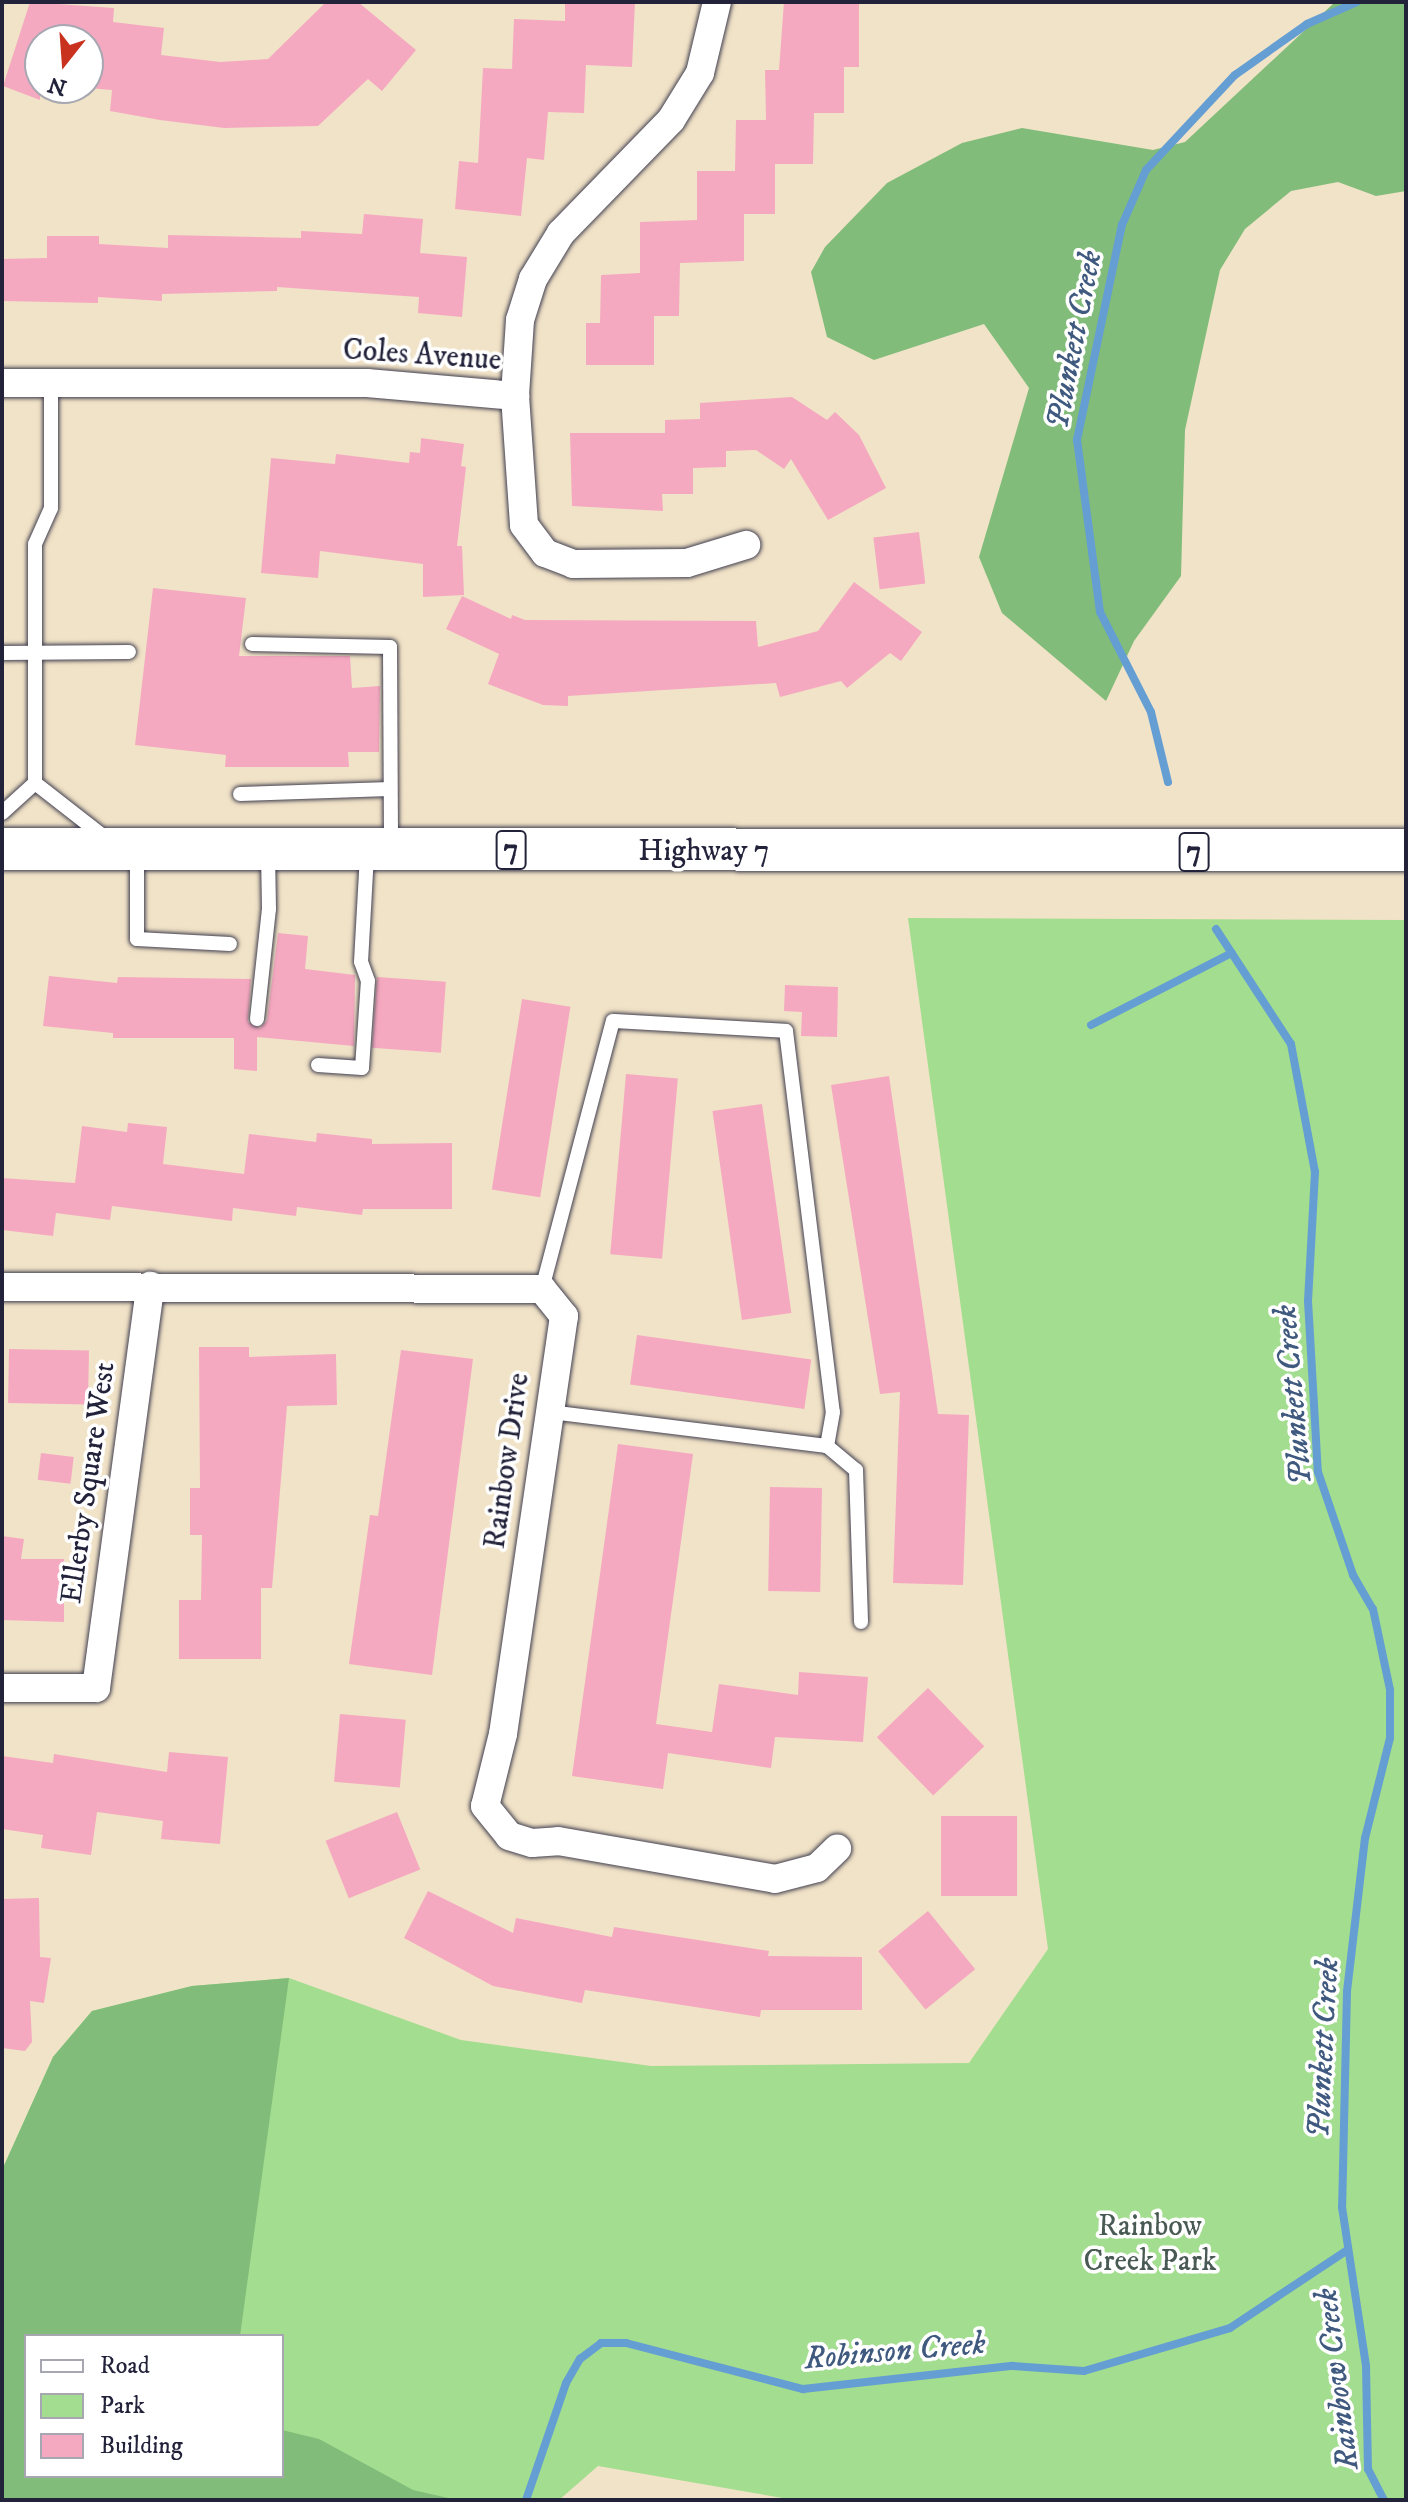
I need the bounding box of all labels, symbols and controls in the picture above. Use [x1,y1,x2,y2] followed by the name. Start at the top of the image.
[24,24,104,104] north arrow
[45,70,70,101] text: N
[1039,247,1111,433] water label: Plunkett Creek
[342,333,502,379] street label: Coles Avenue
[495,826,527,874] road number: 7
[1178,828,1210,876] road number: 7
[638,834,770,870] street label: Highway 7
[1267,1303,1321,1487] water label: Plunkett Creek
[54,1360,124,1606] street label: Ellerby Square West
[478,1371,538,1551] street label: Rainbow Drive
[1300,1957,1348,2139] water label: Plunkett Creek
[1083,2209,1217,2280] park label: Rainbow Creek Park
[1308,2286,1368,2472] water label: Rainbow Creek
[803,2325,987,2379] water label: Robinson Creek
[24,2334,284,2478] legend
[100,2351,150,2381] text: Road
[100,2391,145,2421] text: Park
[100,2431,183,2461] text: Building

